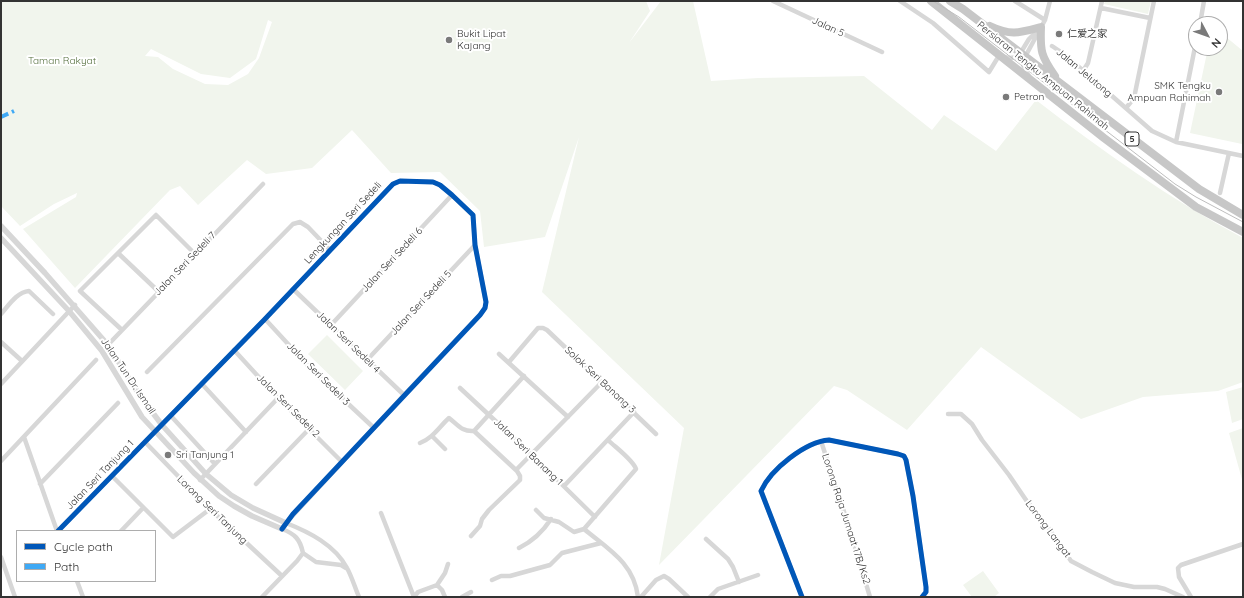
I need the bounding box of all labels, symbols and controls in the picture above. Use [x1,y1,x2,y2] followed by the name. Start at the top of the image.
[810,14,846,40] street label: Jalan 5
[1188,16,1228,56] north arrow
[975,19,1111,133] street label: Persiaran Tengku Ampuan Rahimah
[457,28,506,52] place label: Bukit Lipat Kajang
[1067,28,1107,40] place label: 仁爱之家
[1054,29,1064,39] marker: 仁爱之家
[444,35,454,45] marker: Bukit Lipat Kajang
[1208,36,1224,51] text: N
[1054,46,1114,100] street label: Jalan Jelutong
[28,55,96,67] park label: Taman Rakyat
[1128,80,1211,104] place label: SMK Tengku Ampuan Rahimah
[1214,87,1224,97] marker: SMK Tengku Ampuan Rahimah
[1014,91,1044,103] place label: Petron
[1001,92,1011,102] marker: Petron
[1125,132,1139,146] road number: 5
[302,179,384,267] street label: Lengkungan Seri Sedeli
[359,225,425,295] street label: Jalan Seri Sedeli 6
[152,230,218,298] street label: Jalan Seri Sedeli 7
[388,268,454,338] street label: Jalan Seri Sedeli 5
[314,308,382,376] street label: Jalan Seri Sedeli 4
[98,336,158,416] street label: Jalan Tun Dr. Ismail
[284,340,352,408] street label: Jalan Seri Sedeli 3
[562,344,638,416] street label: Solok Seri Banang 3
[254,372,322,440] street label: Jalan Seri Sedeli 2
[491,416,565,488] street label: Jalan Seri Banang 1
[64,438,136,512] street label: Jalan Seri Tanjung 1
[176,449,234,461] place label: Sri Tanjung 1
[163,450,173,460] marker: Sri Tanjung 1
[819,452,873,586] street label: Lorong Raja Jumaat 17B/Ks2
[174,473,250,547] street label: Lorong Seri Tanjung
[1023,498,1073,560] street label: Lorong Langat
[16,530,156,582] legend
[54,539,113,554] text: Cycle path
[54,559,79,574] text: Path

